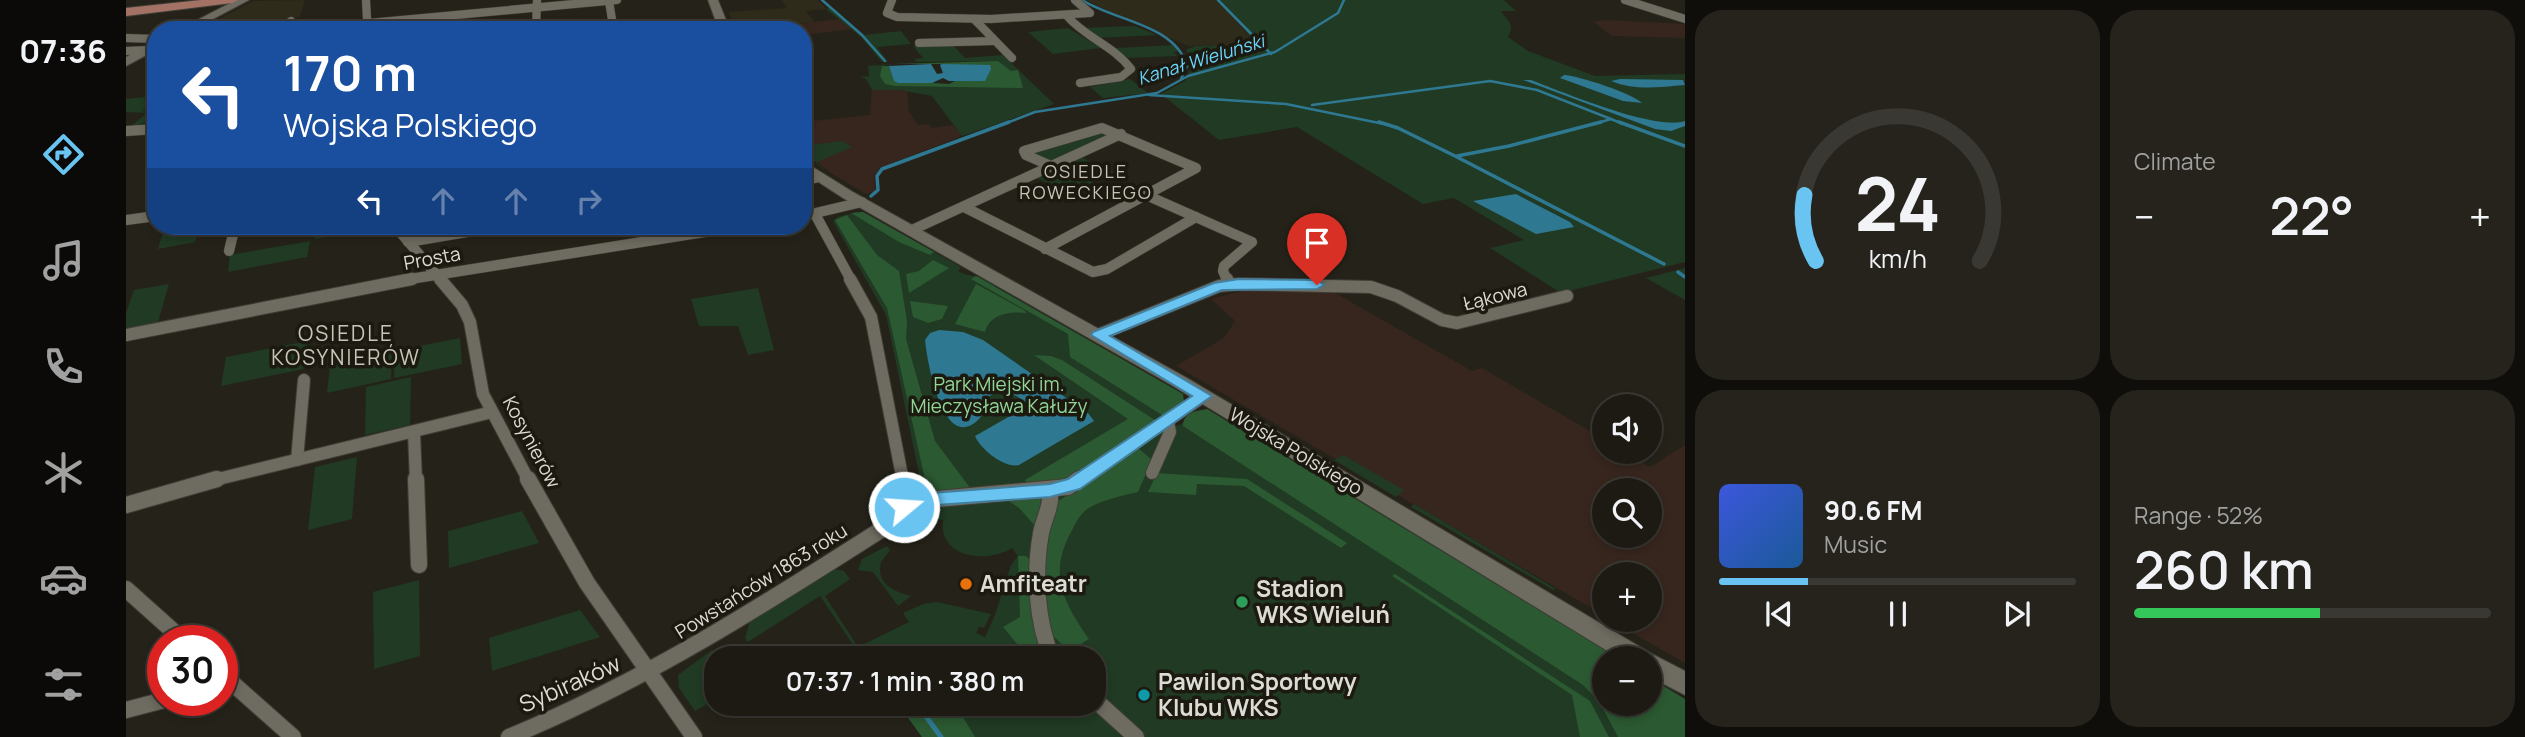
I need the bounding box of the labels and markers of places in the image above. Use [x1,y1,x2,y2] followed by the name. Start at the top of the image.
[1287,213,1347,285] pin
[980,567,1087,599] place label: Amfiteatr
[1256,572,1390,630] place label: Stadion WKS Wieluń
[958,576,974,592] marker: Amfiteatr
[1234,594,1250,610] marker: Stadion WKS Wieluń
[1158,665,1357,723] place label: Pawilon Sportowy Klubu WKS
[1136,687,1152,703] marker: Pawilon Sportowy Klubu WKS

